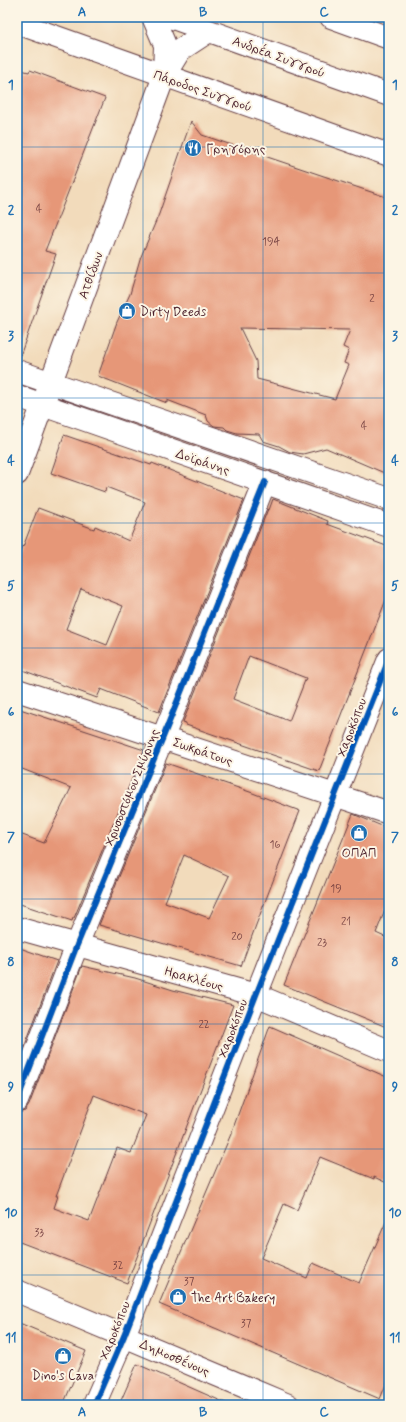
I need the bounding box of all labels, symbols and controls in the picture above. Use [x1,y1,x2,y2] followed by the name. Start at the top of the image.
[78,4,86,21] text: A
[199,4,208,21] text: B
[319,4,329,21] text: C
[230,33,327,82] street label: Ανδρέα Συγγρού
[151,67,254,116] street label: Πάροδος Συγγρού
[8,77,14,94] text: 1
[392,77,398,94] text: 1
[183,138,203,158] restaurant icon: Γρηγόρης
[206,141,266,158] place label: Γρηγόρης
[8,202,15,219] text: 2
[36,202,43,216] house number: 4
[392,202,399,219] text: 2
[262,235,280,249] house number: 194
[75,249,108,301] street label: Ατθίδων
[369,292,375,306] house number: 2
[117,301,137,321] shop icon: Dirty Deeds
[140,304,207,321] place label: Dirty Deeds
[8,328,14,345] text: 3
[392,328,398,345] text: 3
[361,419,368,433] house number: 4
[173,445,232,480] street label: Δοϊράνης
[7,453,15,470] text: 4
[391,453,399,470] text: 4
[7,578,15,595] text: 5
[391,578,399,595] text: 5
[333,696,371,759] street label: Χαροκόπου
[8,704,15,721] text: 6
[392,704,399,721] text: 6
[101,726,164,849] street label: Χρυσοστόμου Σμύρνης
[170,734,235,771] street label: Σωκράτους
[349,823,369,843] shop icon: ΟΠΑΠ
[7,829,15,846] text: 7
[391,829,399,846] text: 7
[270,838,281,852] house number: 16
[342,845,376,862] place label: ΟΠΑΠ
[330,882,342,896] house number: 19
[341,915,351,929] house number: 21
[231,930,243,944] house number: 20
[317,936,327,950] house number: 23
[7,954,15,971] text: 8
[391,954,399,971] text: 8
[162,963,225,996] street label: Ηρακλέους
[214,997,252,1060] street label: Χαροκόπου
[198,1018,210,1032] house number: 22
[8,1079,15,1096] text: 9
[392,1079,399,1096] text: 9
[4,1205,18,1222] text: 10
[388,1205,402,1222] text: 10
[34,1226,44,1240] house number: 33
[113,1259,124,1273] house number: 32
[184,1275,195,1289] house number: 37
[168,1287,188,1307] shop icon: The Art Bakery
[191,1290,275,1307] place label: The Art Bakery
[96,1299,135,1362] street label: Χαροκόπου
[241,1317,252,1331] house number: 37
[5,1330,17,1347] text: 11
[389,1330,401,1347] text: 11
[137,1336,212,1381] street label: Δημοσθένους
[53,1346,73,1366] shop icon: Dino's Cava
[32,1368,94,1385] place label: Dino's Cava
[78,1404,86,1421] text: A
[199,1404,208,1421] text: B
[319,1404,329,1421] text: C

